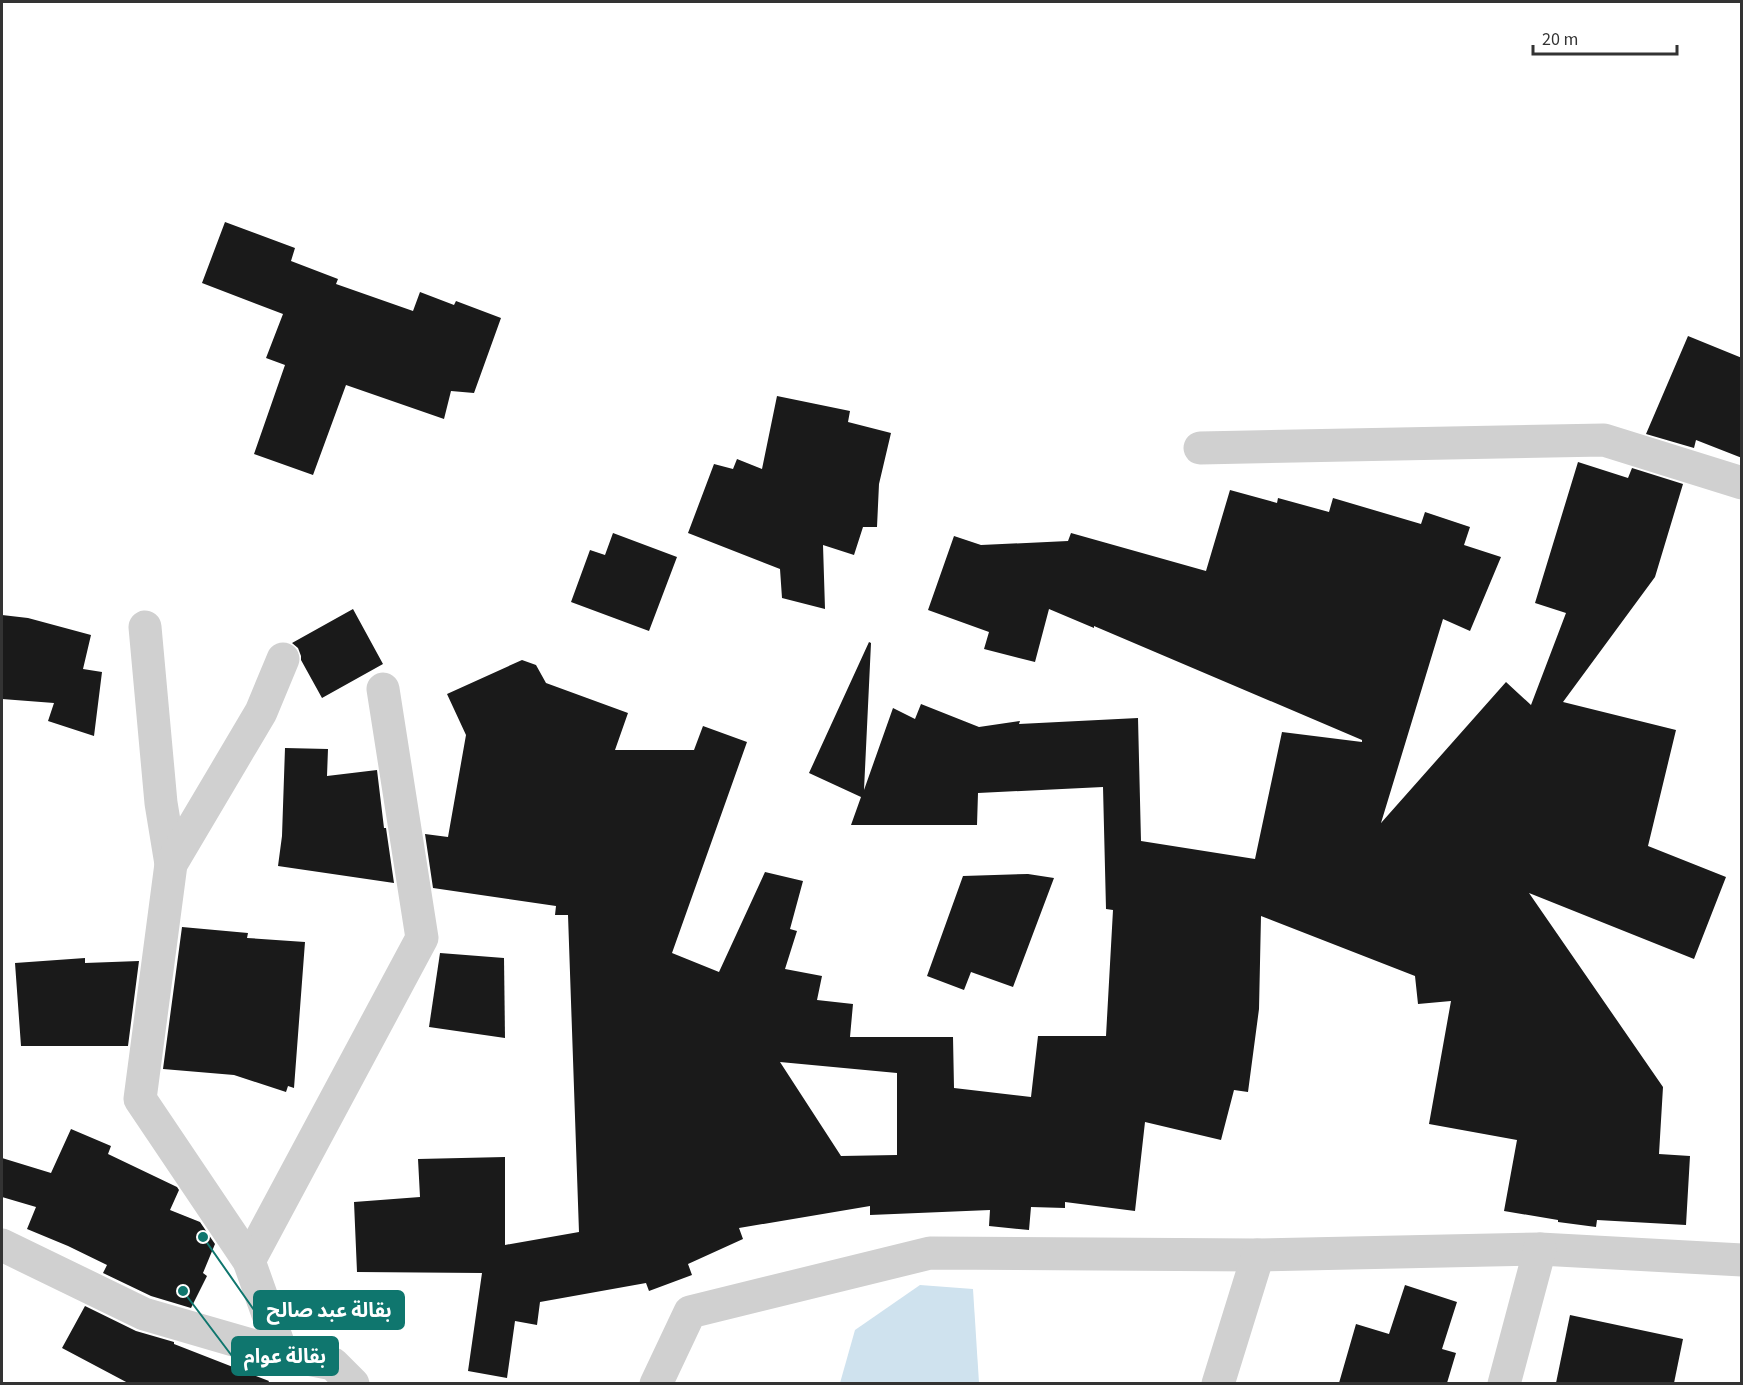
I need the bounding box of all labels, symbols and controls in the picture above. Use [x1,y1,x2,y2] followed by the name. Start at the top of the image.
[1533,18,1677,56] scale bar
[1542,27,1578,52] text: 20 m
[254,1291,404,1329] callout: بقالة عبد صالح
[266,1297,392,1325] text: بقالة عبد صالح
[232,1337,338,1375] callout: بقالة عوام
[244,1343,326,1371] text: بقالة عوام

